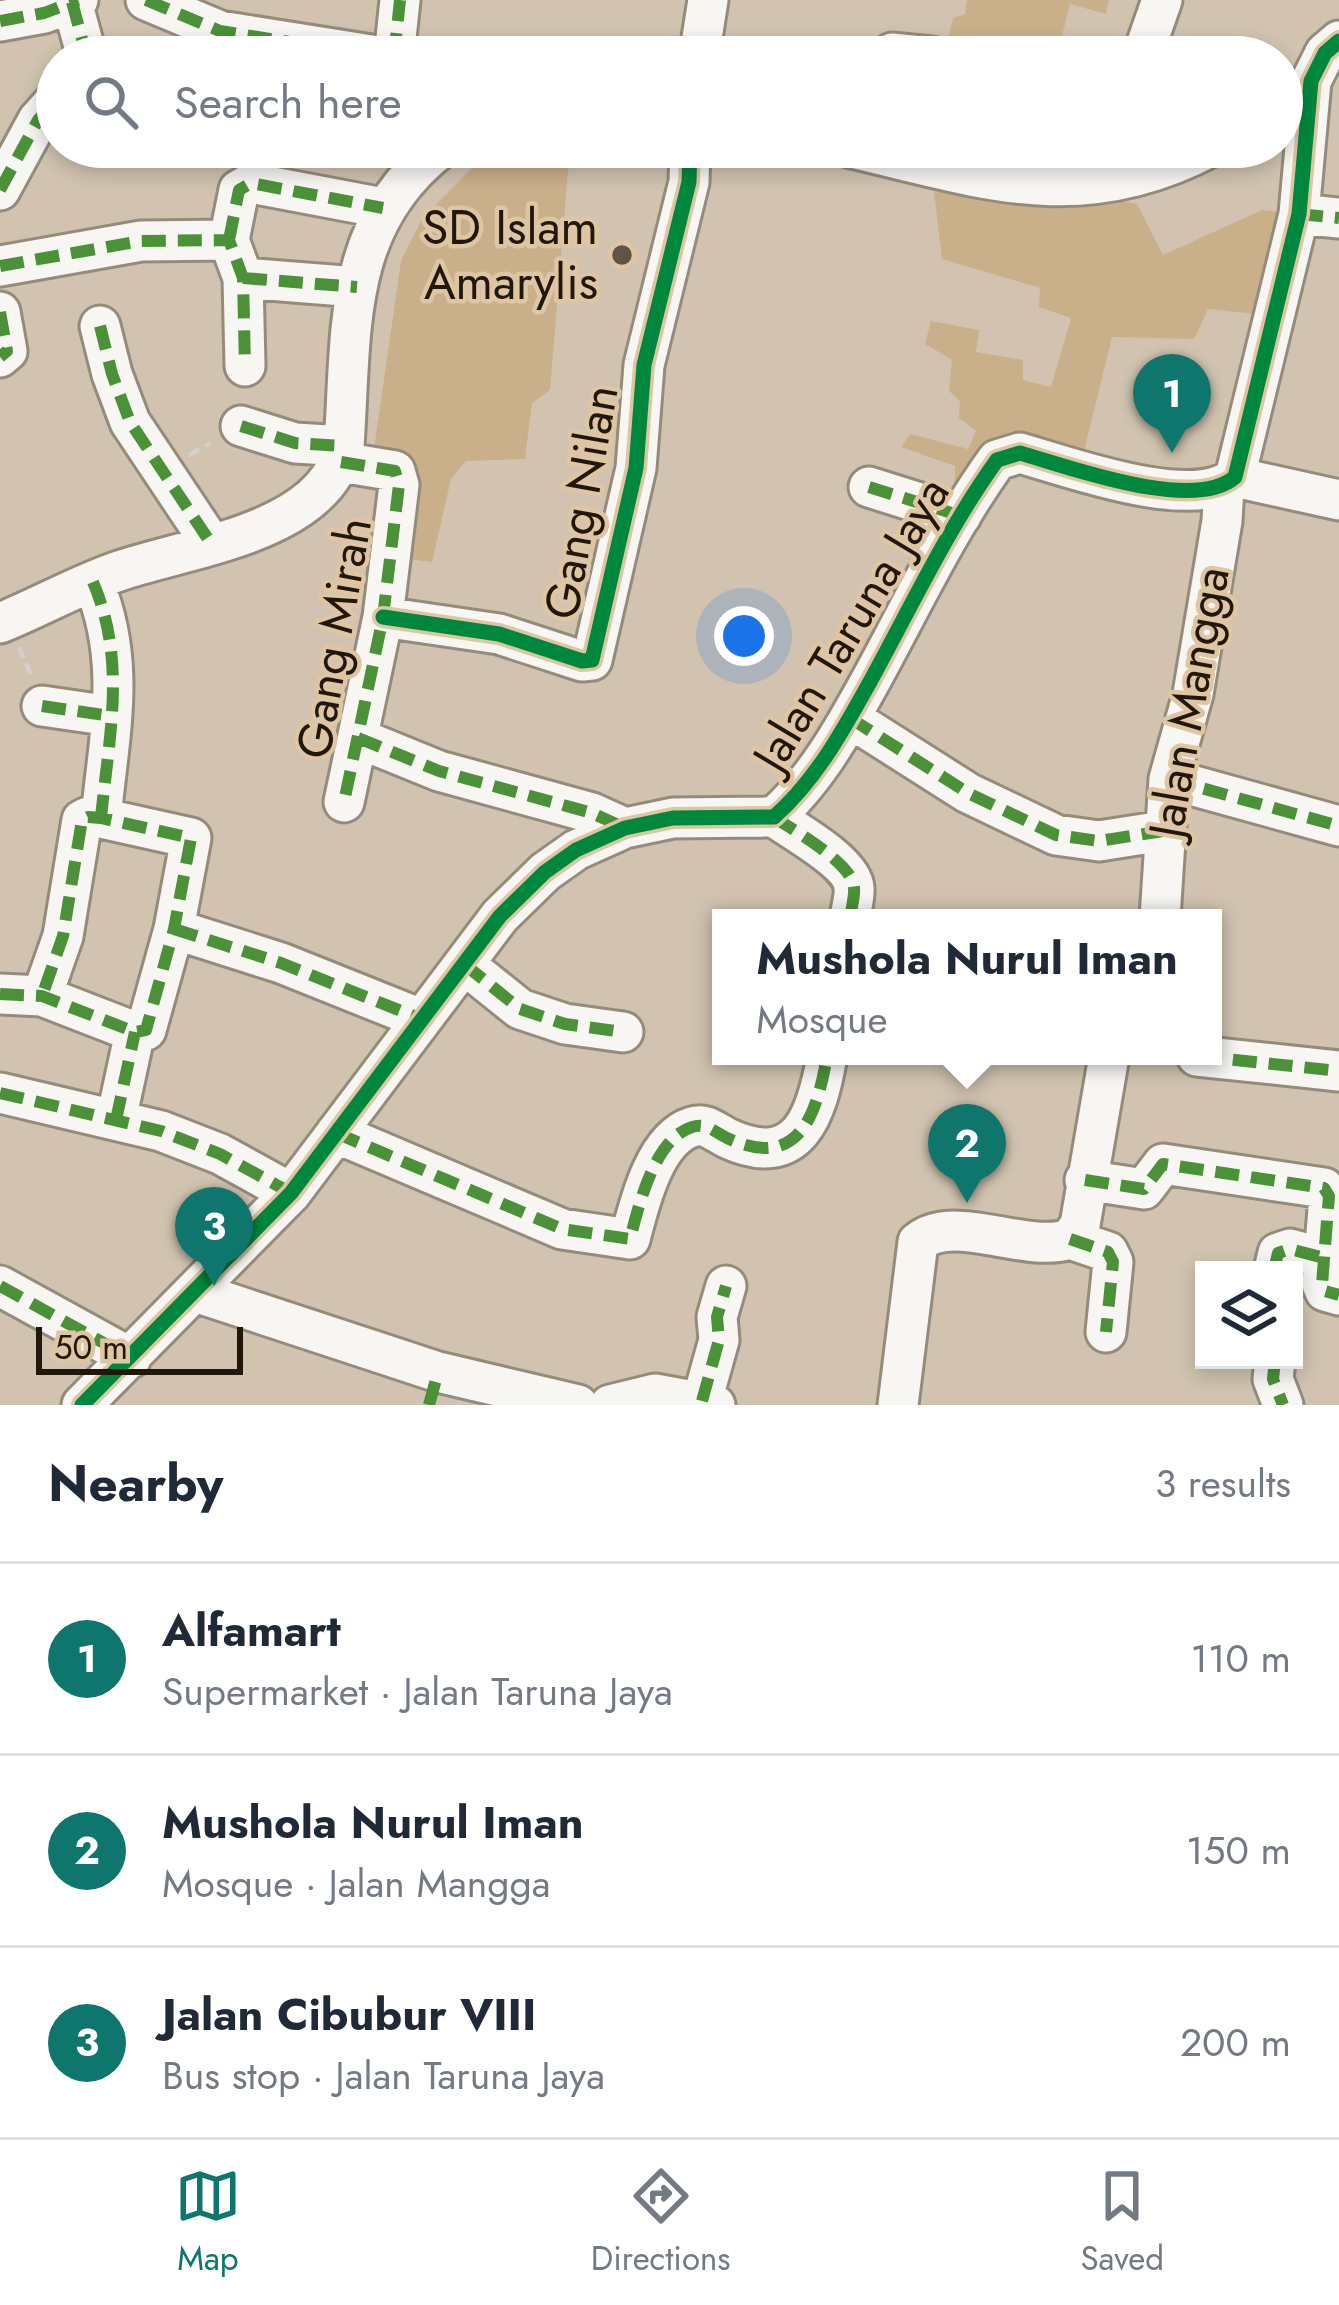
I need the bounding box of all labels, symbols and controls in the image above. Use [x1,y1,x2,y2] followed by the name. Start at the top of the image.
[36,36,1303,168] search box
[78,69,144,135] icon: search
[174,70,402,135] text: Search here
[422,193,598,317] place label: SD Islam Amarylis
[609,242,635,268] marker: SD Islam Amarylis
[1133,354,1211,453] pin: 1
[527,380,635,624] street label: Gang Nilan
[733,464,966,789] street label: Jalan Taruna Jaya
[279,512,389,764] street label: Gang Mirah
[1130,561,1247,848] street label: Jalan Mangga
[714,606,774,666] your location
[712,909,1222,1065] popup
[756,926,1178,991] text: Mushola Nurul Iman
[756,991,888,1048] text: Mosque
[928,1104,1006,1203] pin: 2
[175,1187,253,1286] pin: 3
[1195,1261,1303,1369] map controls
[1195,1261,1303,1369] button: layers
[36,1321,243,1374] scale bar
[54,1324,128,1371] text: 50 m
[48,1446,223,1520] text: Nearby
[1155,1455,1291,1512] text: 3 results
[162,1598,341,1663] text: Alfamart
[77,1630,97,1687] text: 1
[1190,1630,1291,1687] text: 110 m
[162,1663,673,1720] text: Supermarket · Jalan Taruna Jaya
[162,1790,584,1855] text: Mushola Nurul Iman
[74,1822,100,1879] text: 2
[1186,1822,1291,1879] text: 150 m
[162,1855,551,1912] text: Mosque · Jalan Mangga
[162,1982,536,2047] text: Jalan Cibubur VIII
[75,2014,99,2071] text: 3
[1180,2014,1291,2071] text: 200 m
[162,2047,605,2104] text: Bus stop · Jalan Taruna Jaya
[175,2163,241,2282] tab: Map
[591,2163,731,2282] tab: Directions
[1080,2163,1164,2282] tab: Saved

